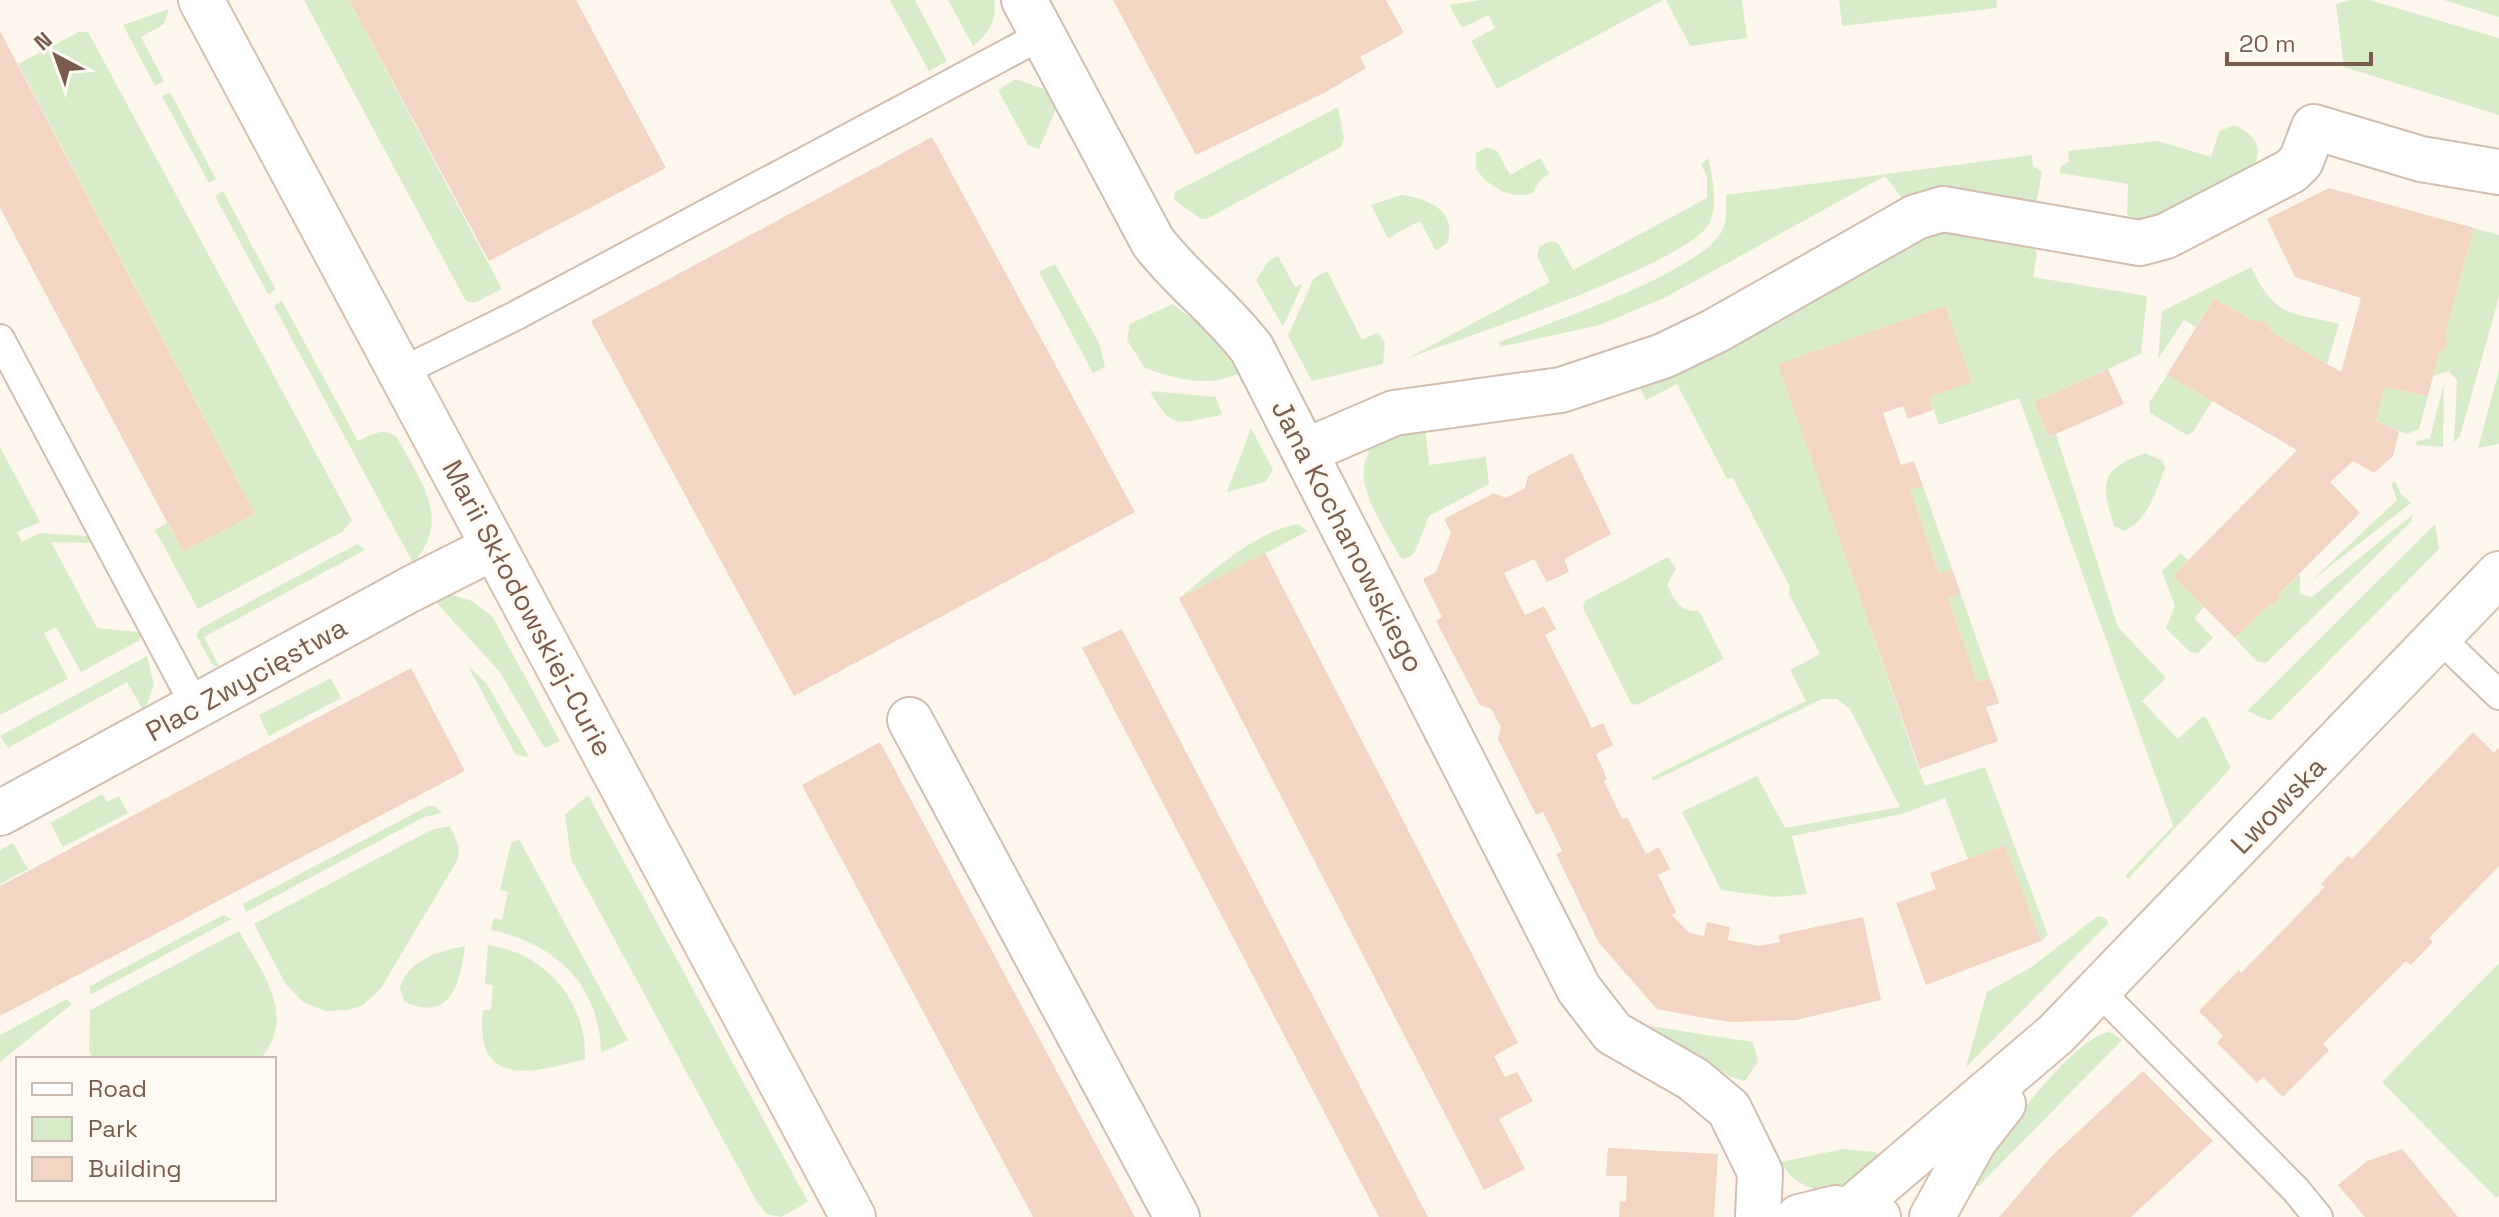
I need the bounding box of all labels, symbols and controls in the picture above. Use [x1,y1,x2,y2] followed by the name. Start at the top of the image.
[16,16,96,96] north arrow
[2227,16,2371,66] scale bar
[28,26,58,56] text: N
[2239,28,2296,59] text: 20 m
[1264,394,1432,678] street label: Jana Kochanowskiego
[435,454,621,762] street label: Marii Skłodowskiej-Curie
[139,609,353,749] street label: Plac Zwycięstwa
[2223,749,2333,861] street label: Lwowska
[16,1057,276,1201] legend
[88,1073,147,1104] text: Road
[88,1113,138,1144] text: Park
[88,1153,182,1184] text: Building

